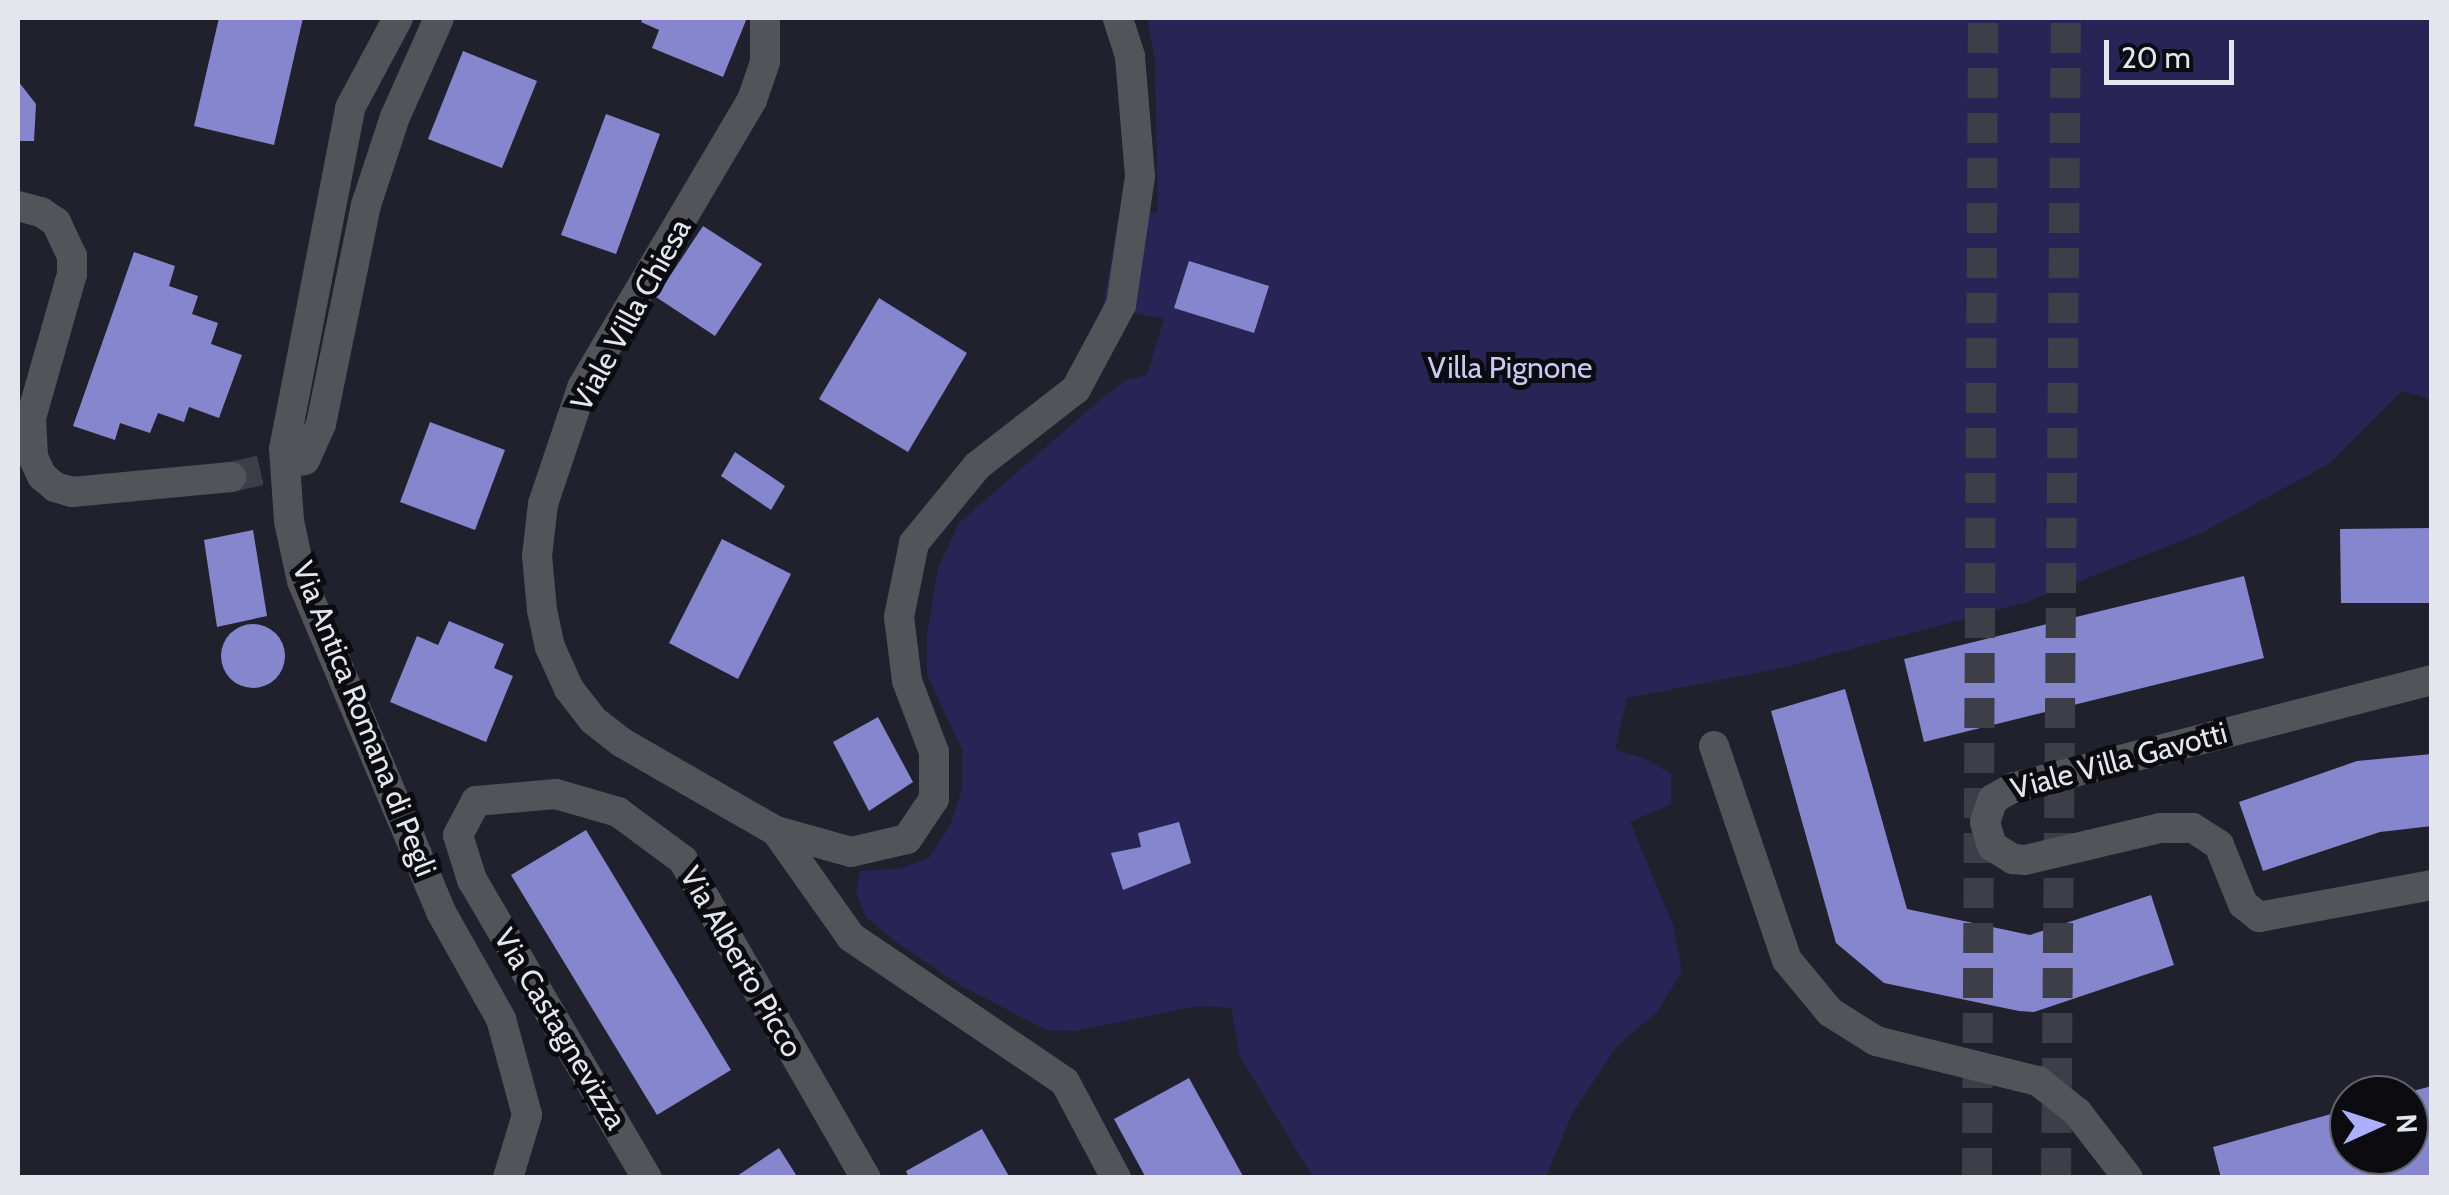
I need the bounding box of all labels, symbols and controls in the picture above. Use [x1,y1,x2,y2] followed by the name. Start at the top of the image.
[2109,20,2239,82] scale bar
[2121,39,2191,76] text: 20 m
[563,213,699,417] street label: Viale Villa Chiesa
[1428,350,1592,386] park label: Villa Pignone
[284,556,444,882] street label: Via Antica Romana di Pegli
[2007,715,2231,807] street label: Viale Villa Gavotti
[672,860,810,1064] street label: Via Alberto Picco
[486,922,634,1136] street label: Via Castagnevizza
[2329,1075,2429,1175] north arrow
[2389,1113,2424,1134] text: N

